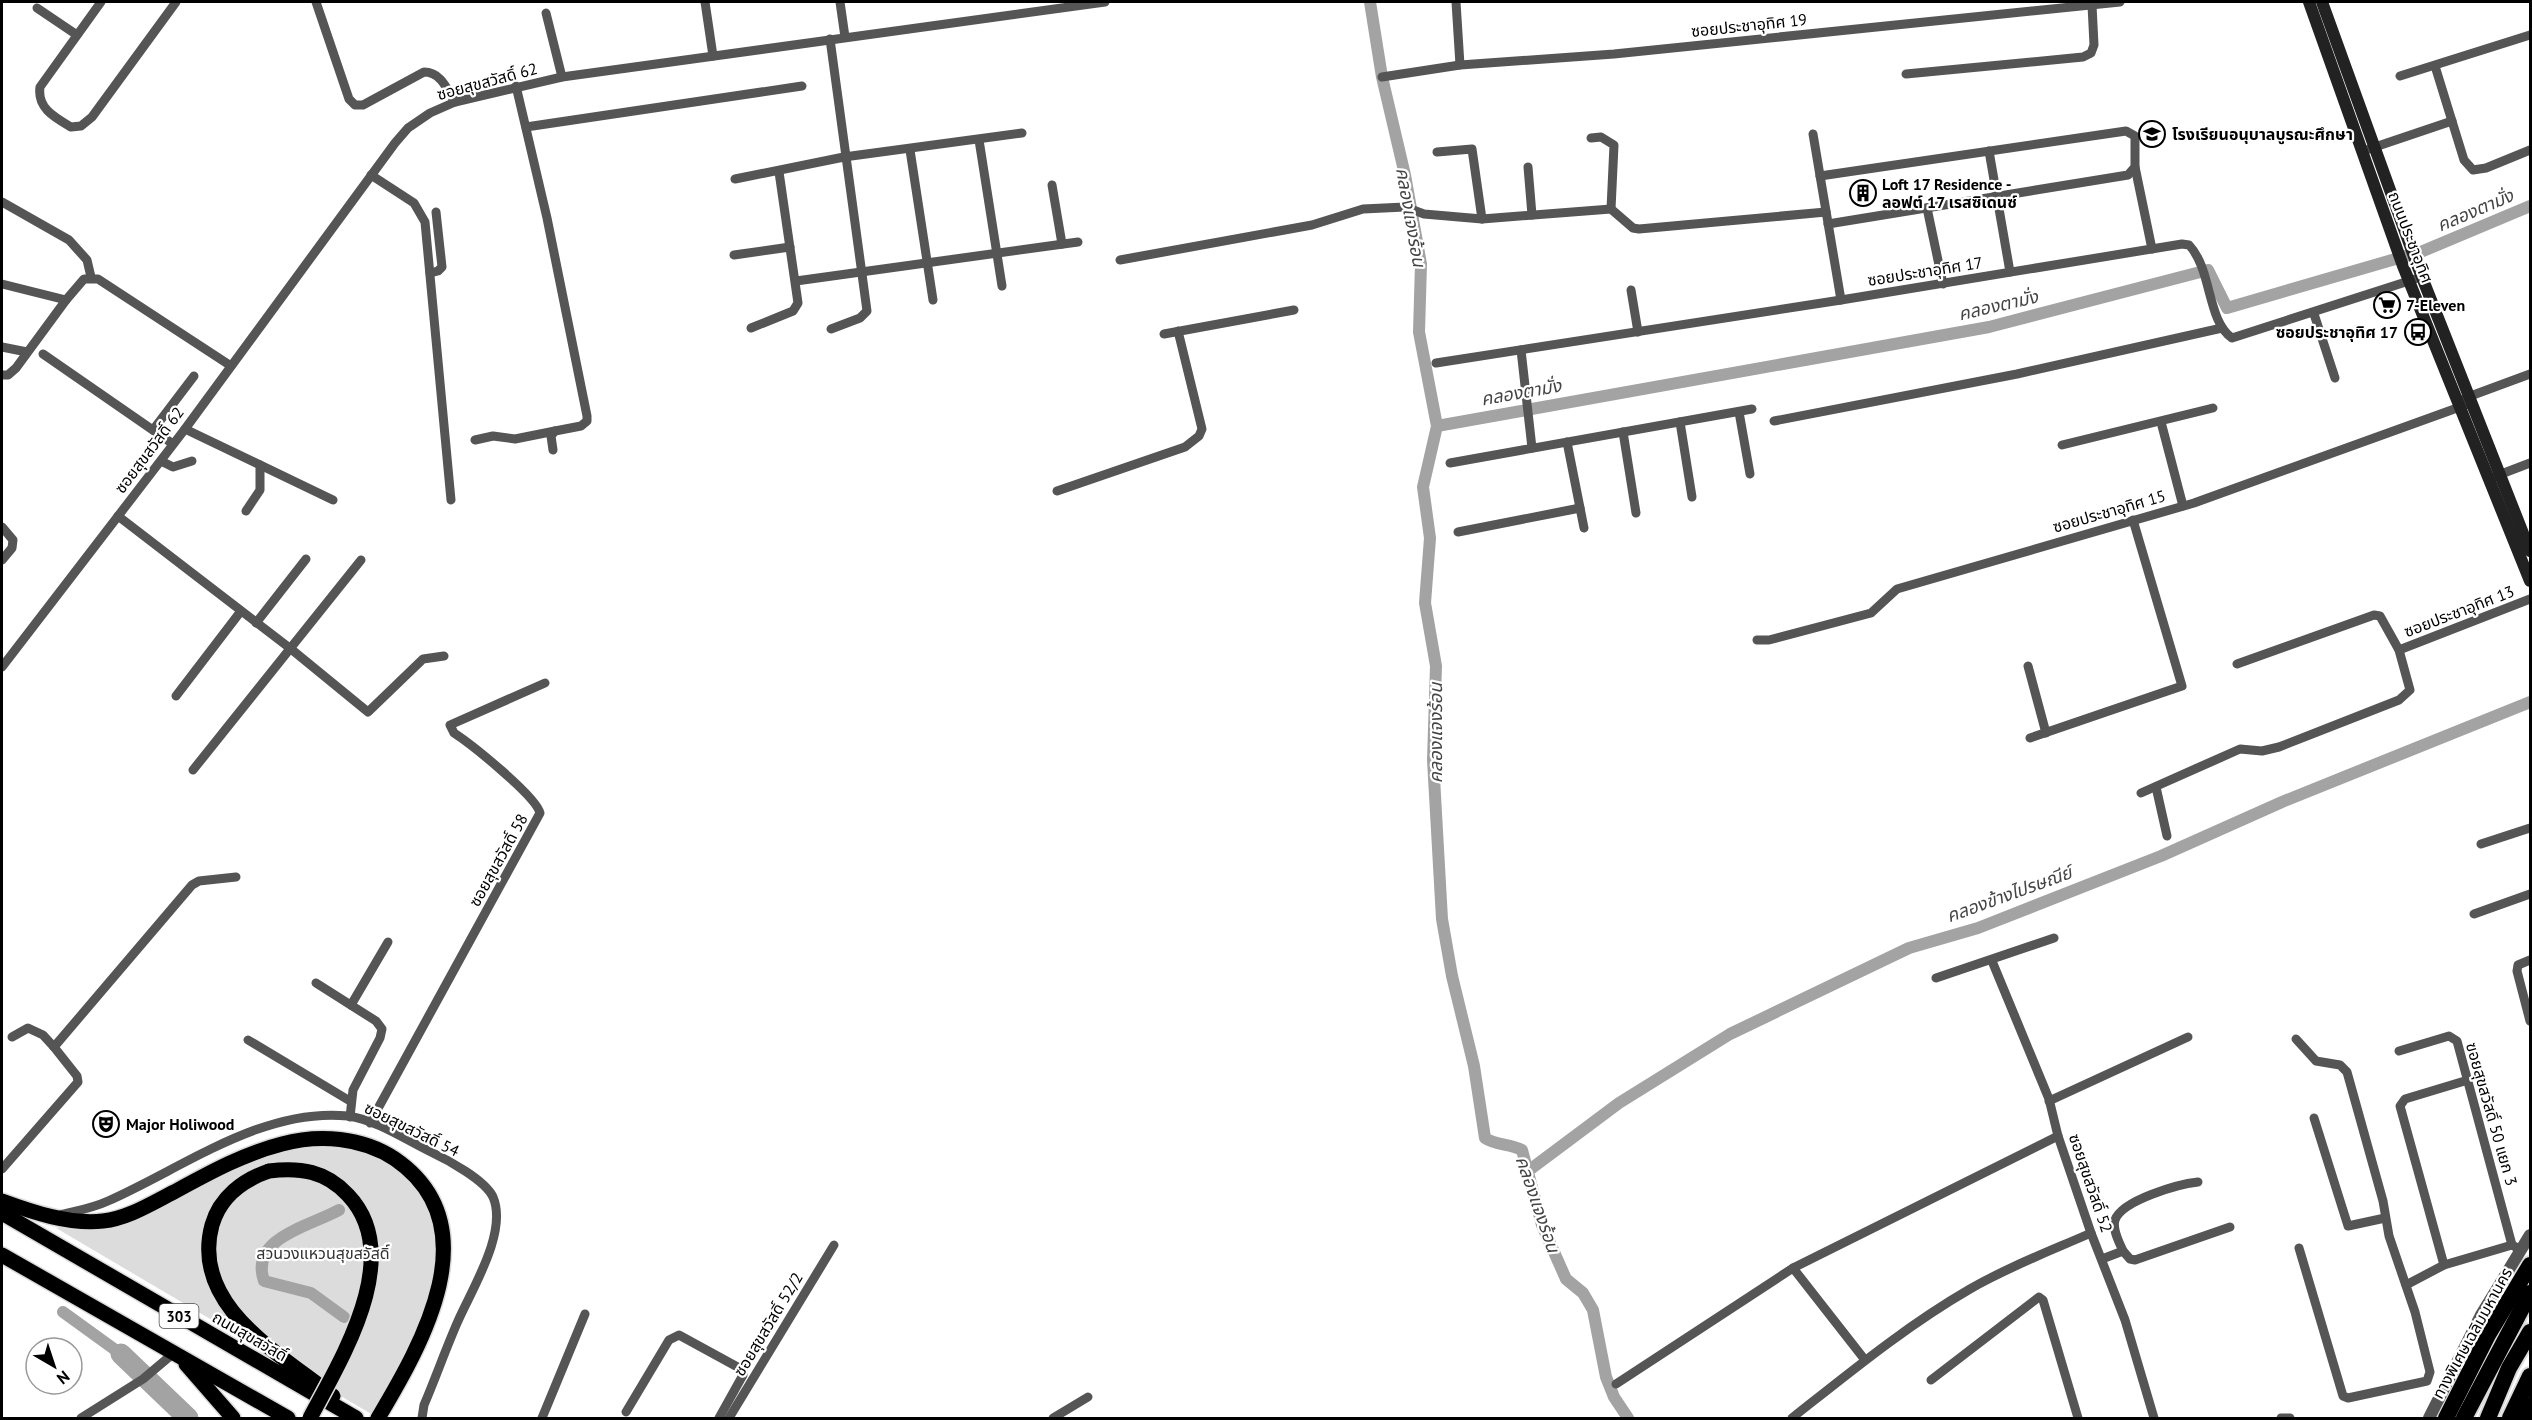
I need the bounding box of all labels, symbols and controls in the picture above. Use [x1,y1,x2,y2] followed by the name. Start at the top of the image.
[1690,9,1808,41] street label: ซอยประชาอุทิศ 19
[435,58,539,104] street label: ซอยสุขสวัสดิ์ 62
[2137,119,2167,149] school or university icon: โรงเรียนอนุบาลบูรณะศึกษา
[2172,124,2353,145] place label: โรงเรียนอนุบาลบูรณะศึกษา
[1391,166,1431,269] water label: คลองแจงร้อน
[1882,174,2017,212] place label: Loft 17 Residence - ลอฟต์ 17 เรสซิเดนซ์
[1848,178,1878,208] building icon: Loft 17 Residence - ลอฟต์ 17 เรสซิเดนซ์
[2433,183,2518,236] water label: คลองตามั่ง
[2384,188,2438,286] street label: ถนนประชาอุทิศ
[1866,252,1984,290] street label: ซอยประชาอุทิศ 17
[1956,284,2041,325] water label: คลองตามั่ง
[2372,290,2402,320] supermarket icon: 7-Eleven
[2406,295,2465,315] place label: 7-Eleven
[2403,317,2433,347] bus stop icon: ซอยประชาอุทิศ 17
[2276,322,2398,342] place label: ซอยประชาอุทิศ 17
[1479,373,1564,410] water label: คลองตามั่ง
[110,403,188,497] street label: ซอยสุขสวัสดิ์ 62
[2050,485,2168,537] street label: ซอยประชาอุทิศ 15
[2401,581,2517,641] street label: ซอยประชาอุทิศ 13
[1424,682,1447,783] water label: คลองแจงร้อน
[464,810,532,910] street label: ซอยสุขสวัสดิ์ 58
[1943,860,2078,927] water label: คลองข้างไปรษณีย์
[2462,1040,2522,1188] street label: ฃอยสุขสวัสดิ์ 50 แยก 3
[361,1097,463,1161] street label: ซอยสุขสวัสดิ์ 54
[91,1109,121,1139] theatre icon: Major Holiwood
[126,1114,235,1134] place label: Major Holiwood
[2065,1131,2117,1235] street label: ซอยสุขสวัสดิ์ 52
[1511,1153,1566,1256] water label: คลองแจงร้อน
[256,1243,390,1263] park label: สวนวงแหวนสุขสวัสดิ์
[2428,1264,2517,1402] street label: ทางพิเศษเฉลิมมหานคร
[729,1268,807,1380] street label: ซอยสุขสวัสดิ์ 52/2
[160,1304,198,1328] road number: 303
[209,1307,291,1365] street label: ถนนสุขสวัสดิ์
[24,1336,84,1396] north arrow
[53,1367,74,1389] text: N

